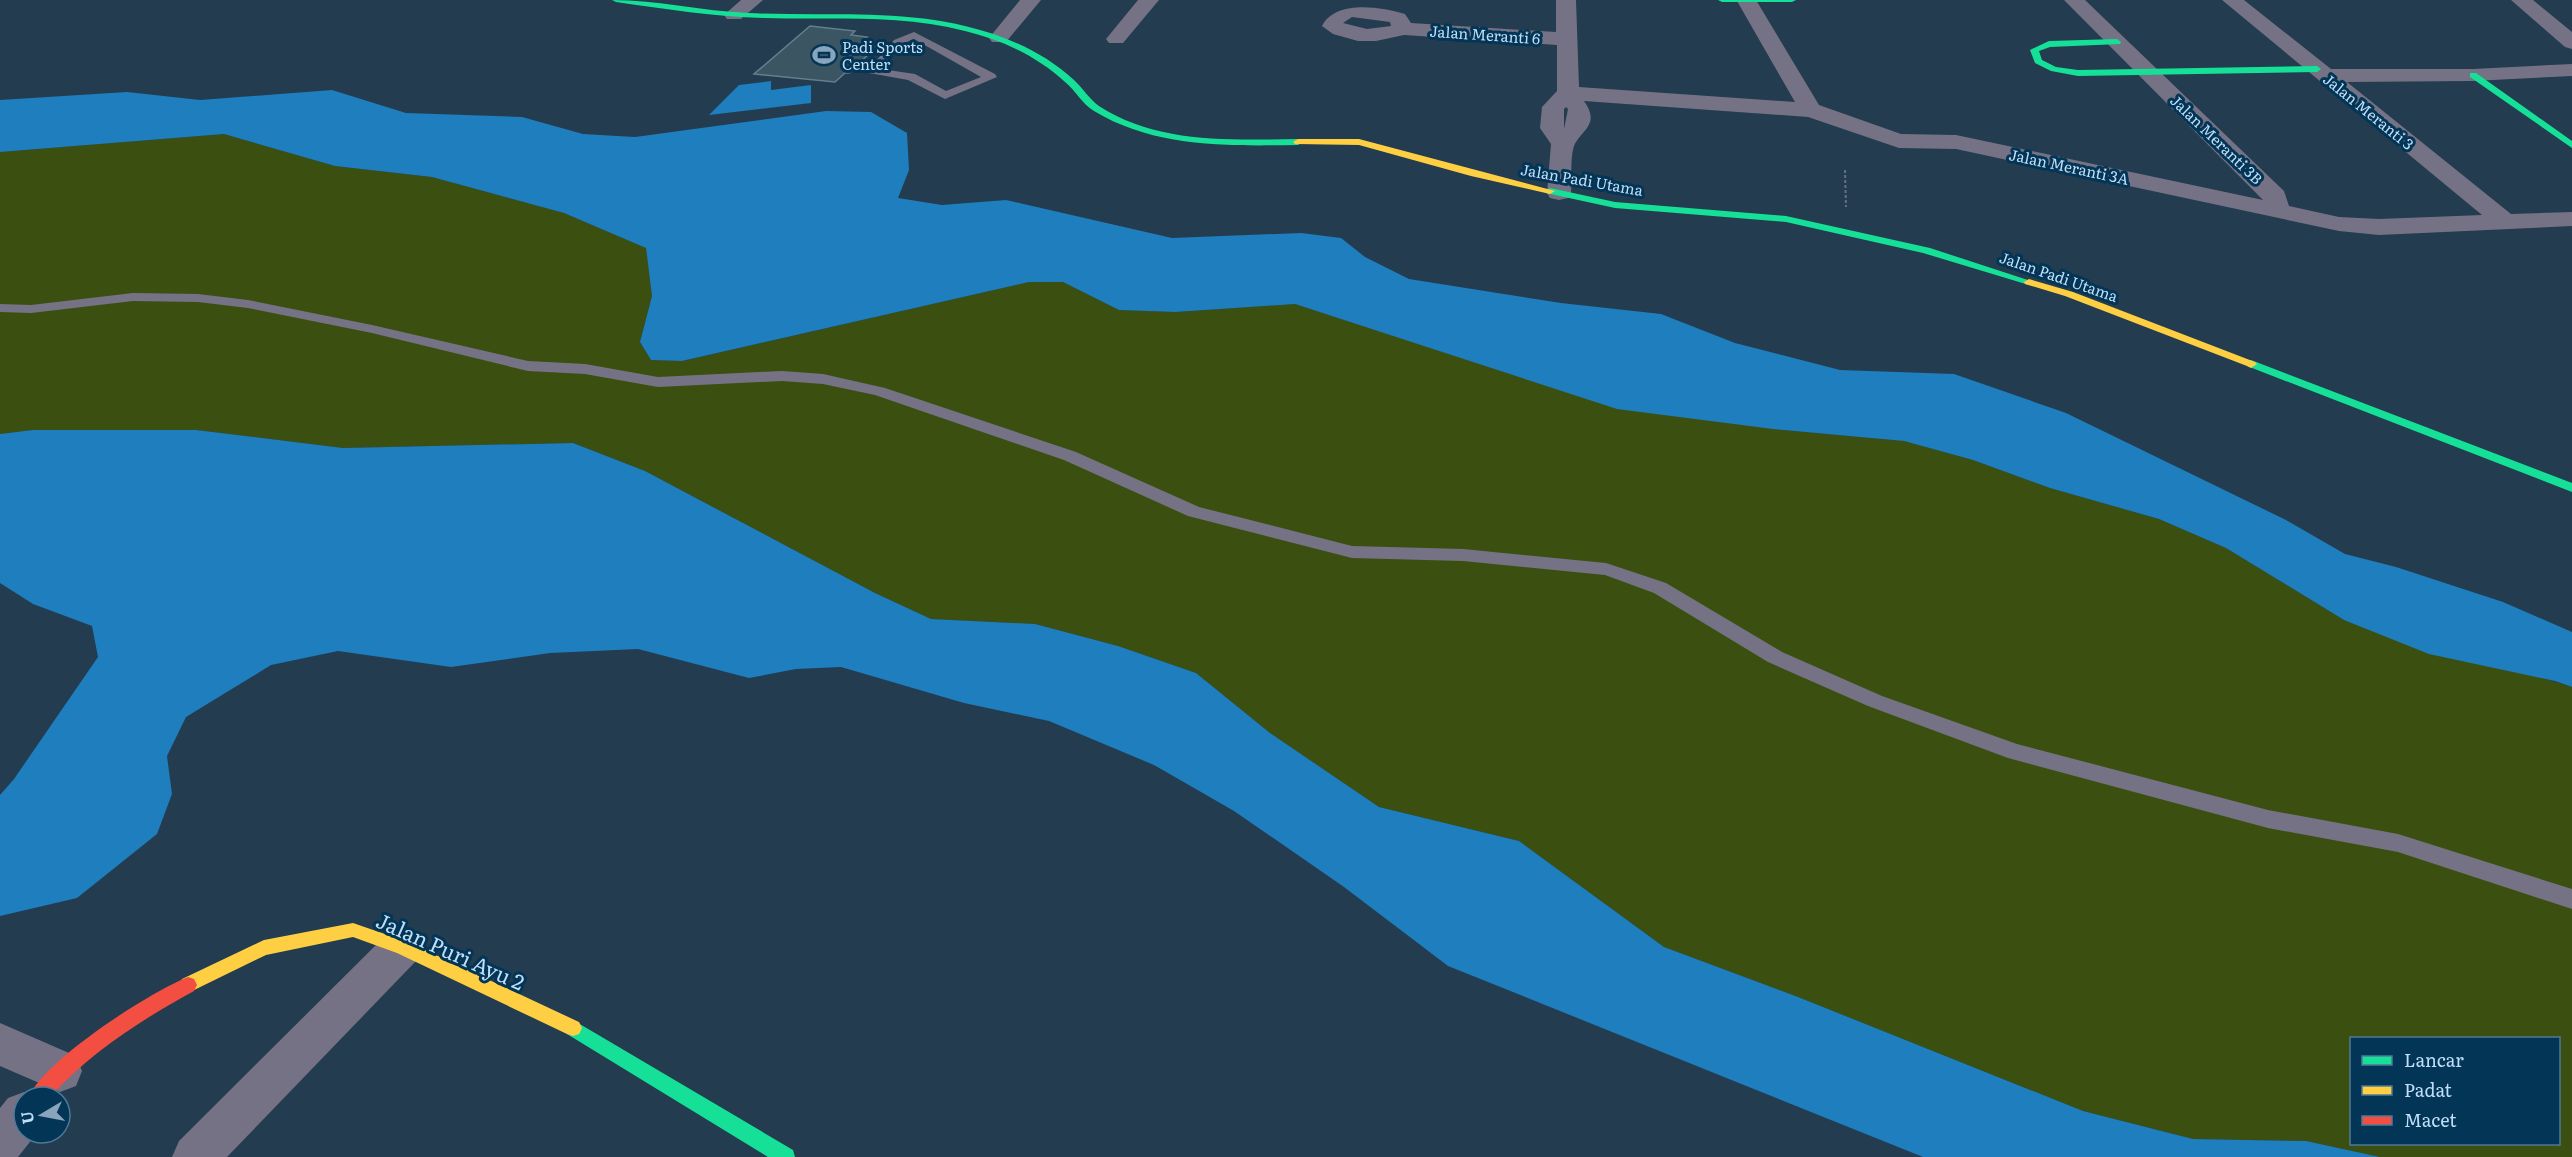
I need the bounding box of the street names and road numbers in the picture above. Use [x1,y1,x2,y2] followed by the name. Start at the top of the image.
[1429,19,1541,49] street label: Jalan Meranti 6
[2319,67,2419,155] street label: Jalan Meranti 3
[2166,89,2268,189] street label: Jalan Meranti 3B
[2007,142,2131,190] street label: Jalan Meranti 3A
[1519,157,1646,201] street label: Jalan Padi Utama
[1997,245,2122,307] street label: Jalan Padi Utama
[372,903,530,997] street label: Jalan Puri Ayu 2

